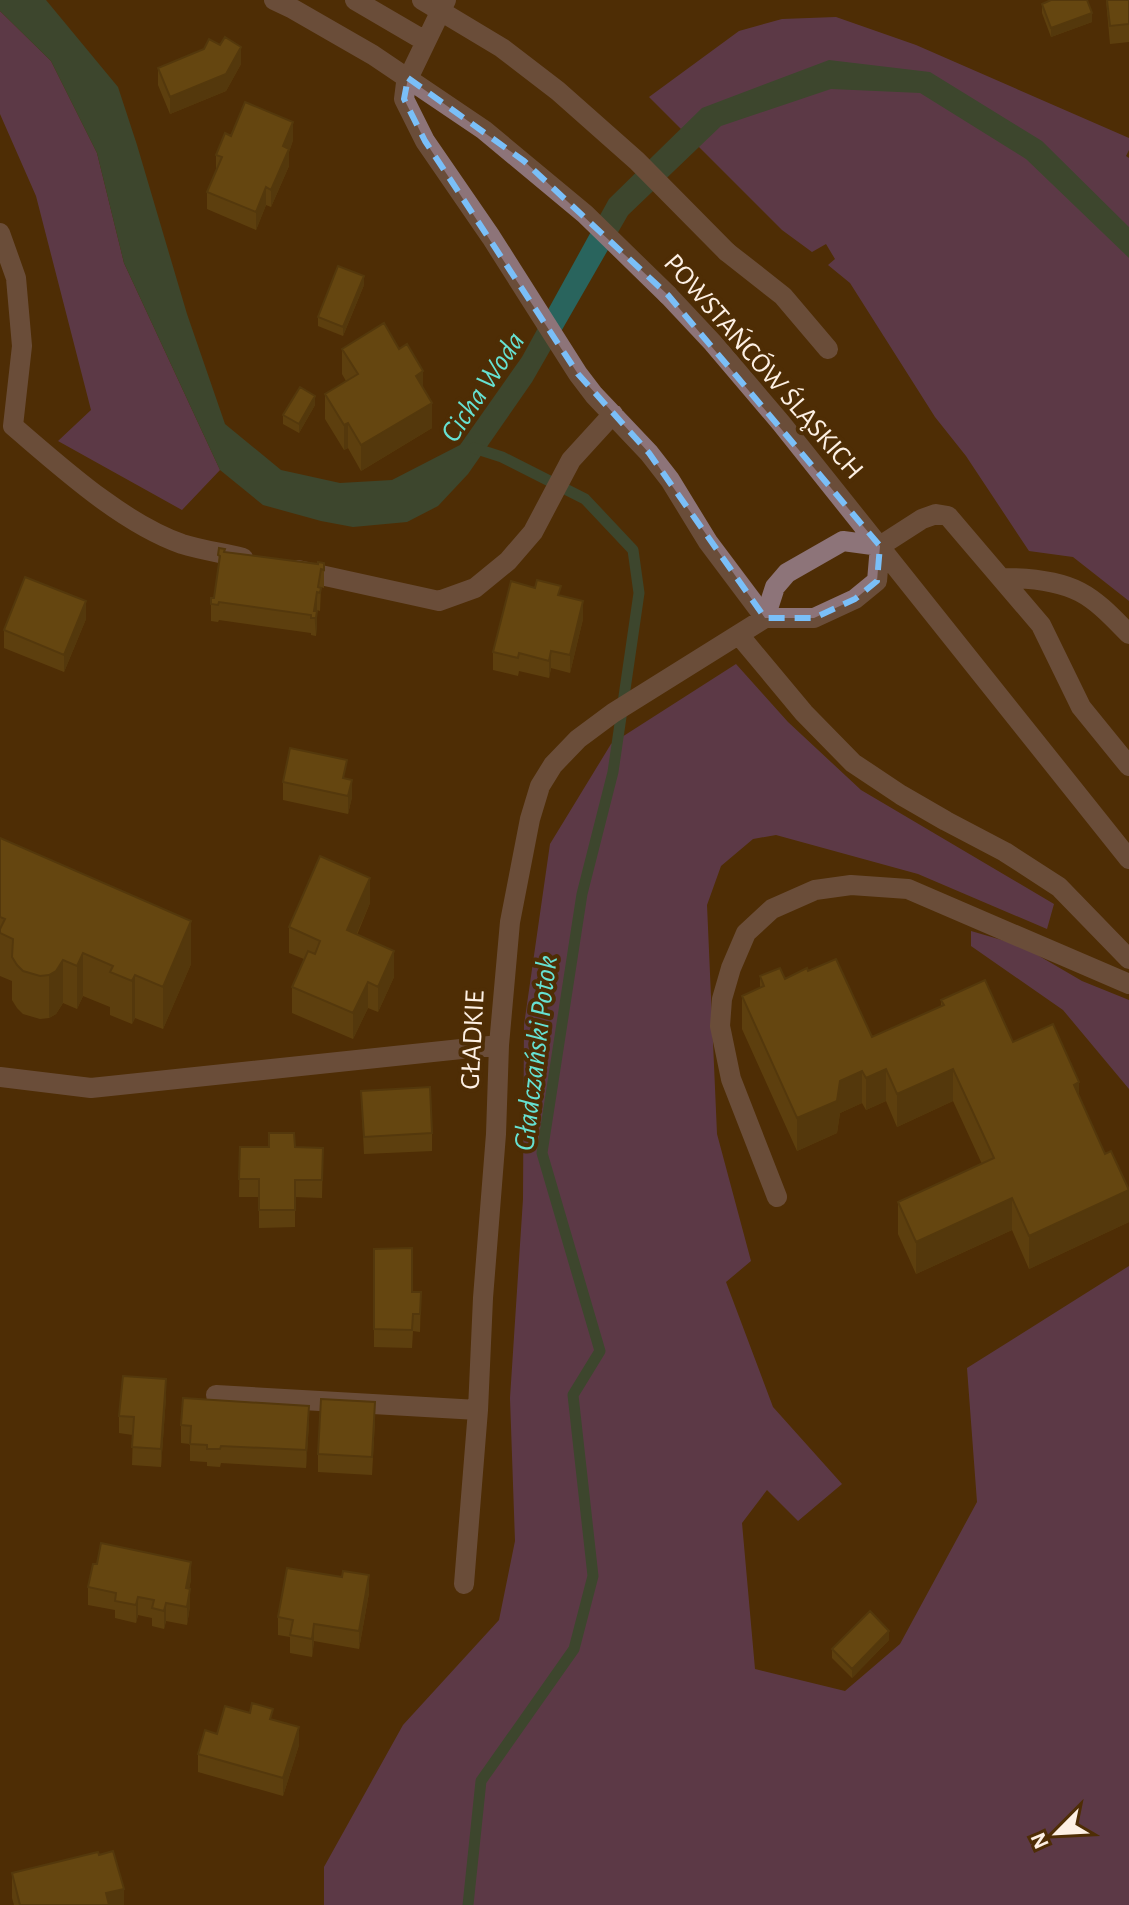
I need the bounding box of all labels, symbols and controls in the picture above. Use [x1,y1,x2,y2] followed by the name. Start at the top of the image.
[658,247,870,485] street label: POWSTAŃCÓW ŚLĄSKICH
[435,326,531,448] water label: Cicha Woda
[509,954,563,1152] water label: Gładczański Potok
[456,990,490,1090] street label: GŁADKIE
[1017,1793,1097,1873] north arrow
[1026,1829,1053,1852] text: N

